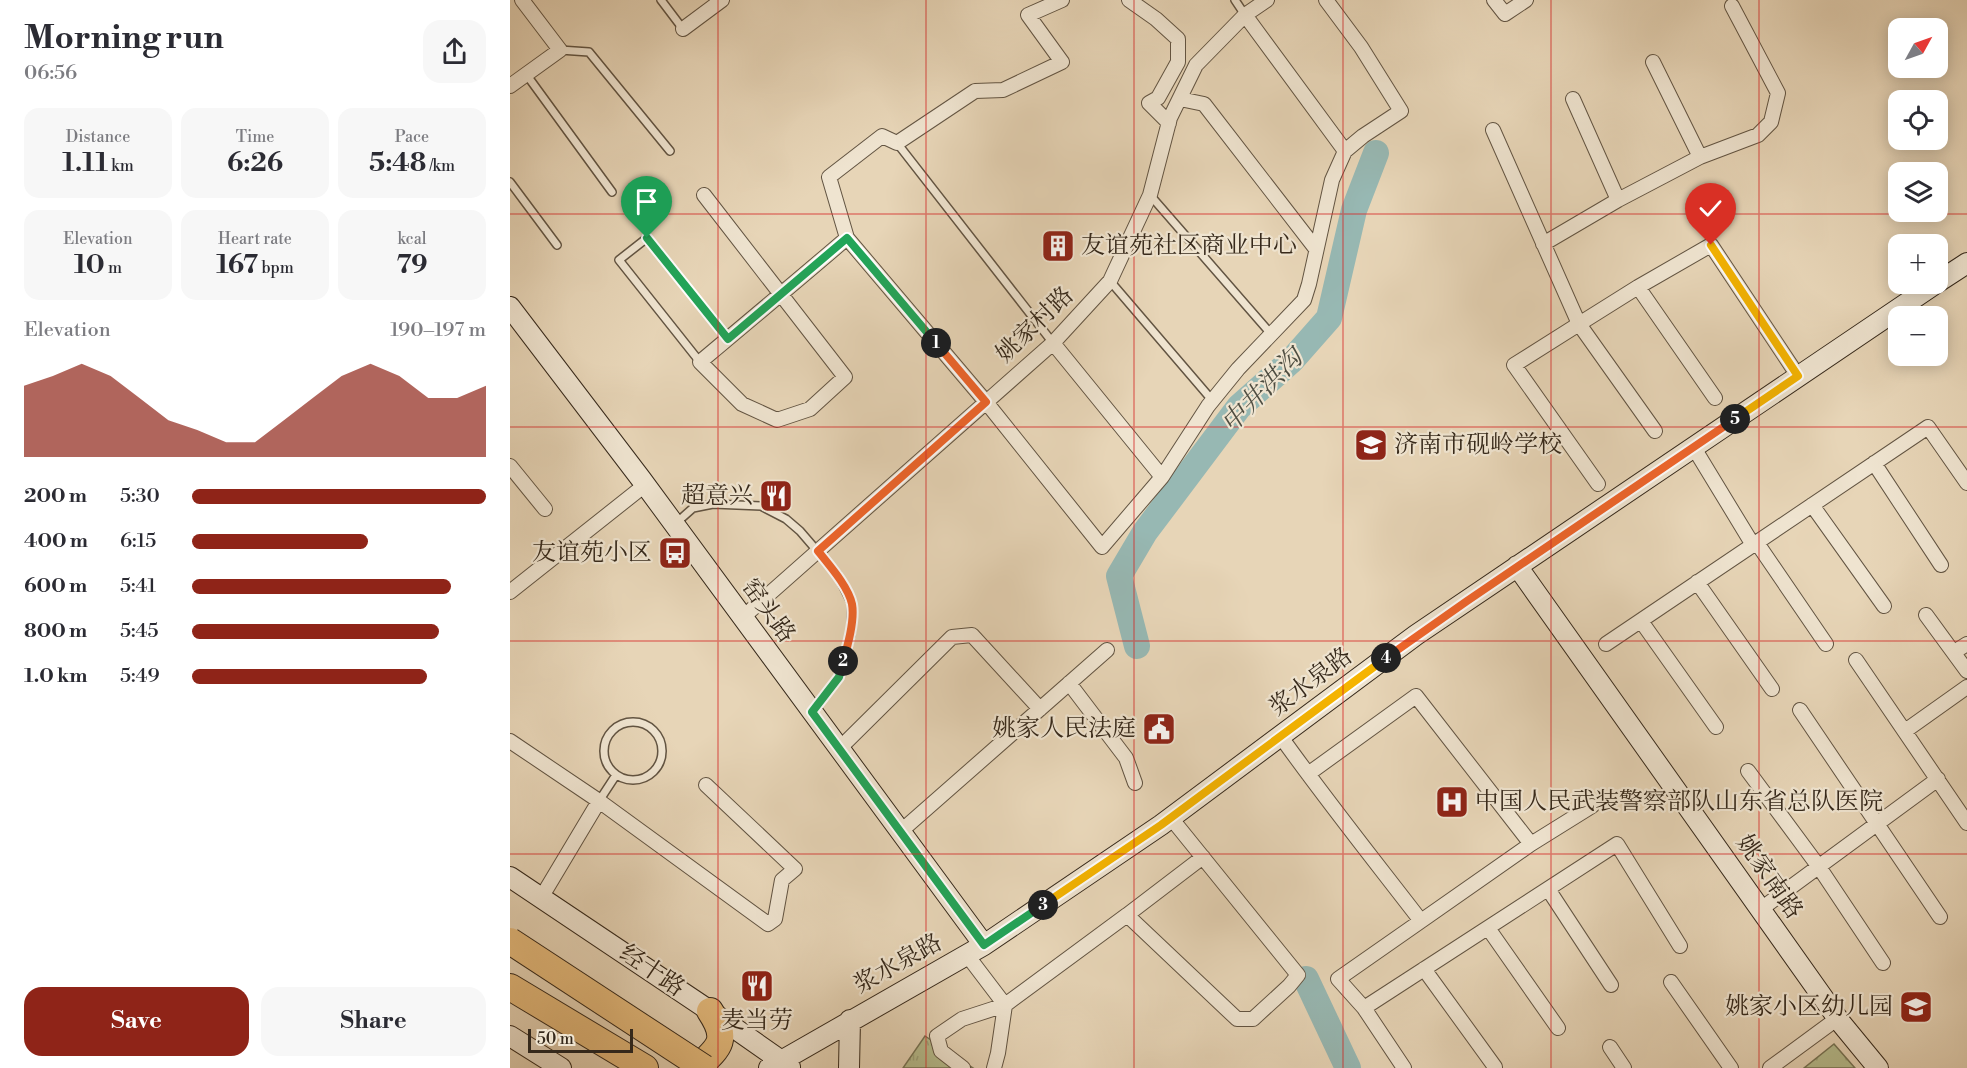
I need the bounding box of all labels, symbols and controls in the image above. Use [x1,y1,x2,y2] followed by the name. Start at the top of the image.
[24,18,224,59] text: Morning run
[1888,18,1948,78] north arrow
[1888,18,1948,366] map controls
[423,20,486,83] button: share
[24,61,77,86] text: 06:56
[1888,90,1948,150] button: locate
[66,127,130,147] text: Distance
[236,127,274,147] text: Time
[395,127,429,147] text: Pace
[62,147,108,179] text: 1.11
[227,147,283,179] text: 6:26
[369,147,426,179] text: 5:48
[108,156,134,176] text: km
[426,156,455,176] text: /km
[1888,162,1948,222] button: layers
[621,176,672,238] pin
[1685,183,1736,245] pin
[630,185,663,218] icon: arrive
[1694,192,1727,225] icon: check
[1040,228,1076,264] building icon: 友谊苑社区商业中心
[63,229,133,249] text: Elevation
[218,229,292,249] text: Heart rate
[397,229,427,249] text: kcal
[1081,231,1297,261] place label: 友谊苑社区商业中心
[1888,234,1948,294] button: +
[74,249,105,281] text: 10
[216,249,258,281] text: 167
[396,249,428,281] text: 79
[105,258,122,278] text: m
[258,258,294,278] text: bpm
[990,281,1080,369] street label: 姚家村路
[1888,306,1948,366] button: −
[24,318,111,343] text: Elevation
[390,318,486,343] text: 190–197 m
[921,328,951,358] pin: 1
[932,333,940,353] text: 1
[1214,340,1312,440] water label: 中井洪沟
[1720,404,1750,434] pin: 5
[1730,409,1740,429] text: 5
[1353,427,1389,463] school or university icon: 济南市砚岭学校
[1394,430,1562,460] place label: 济南市砚岭学校
[758,478,794,514] restaurant icon: 超意兴
[681,481,753,511] place label: 超意兴
[24,484,87,509] text: 200 m
[120,484,160,509] text: 5:30
[24,529,88,554] text: 400 m
[120,529,156,554] text: 6:15
[657,535,693,571] bus stop icon: 友谊苑小区
[532,538,652,568] place label: 友谊苑小区
[735,573,801,649] street label: 窑头路
[24,574,87,599] text: 600 m
[120,574,156,599] text: 5:41
[24,619,87,644] text: 800 m
[120,619,158,644] text: 5:45
[1264,641,1358,723] street label: 浆水泉路
[1371,643,1401,673] pin: 4
[828,646,858,676] pin: 2
[1381,648,1391,668] text: 4
[838,651,848,671] text: 2
[24,664,88,689] text: 1.0 km
[120,664,160,689] text: 5:49
[1141,711,1177,747] public building icon: 姚家人民法庭
[992,714,1136,744] place label: 姚家人民法庭
[1434,784,1470,820] hospital icon: 中国人民武装警察部队山东省总队医院
[1475,787,1883,817] place label: 中国人民武装警察部队山东省总队医院
[1729,829,1809,925] street label: 姚家南路
[1028,890,1058,920] pin: 3
[1038,895,1048,915] text: 3
[849,928,947,1000] street label: 浆水泉路
[614,938,690,1004] street label: 经十路
[739,968,775,1004] restaurant icon: 麦当劳
[24,987,249,1056] button: Save
[261,987,486,1056] button: Share
[1898,989,1934,1025] school or university icon: 姚家小区幼儿园
[1725,992,1893,1022] place label: 姚家小区幼儿园
[721,1006,793,1036] place label: 麦当劳
[528,1026,633,1054] scale bar
[537,1029,574,1049] text: 50 m

